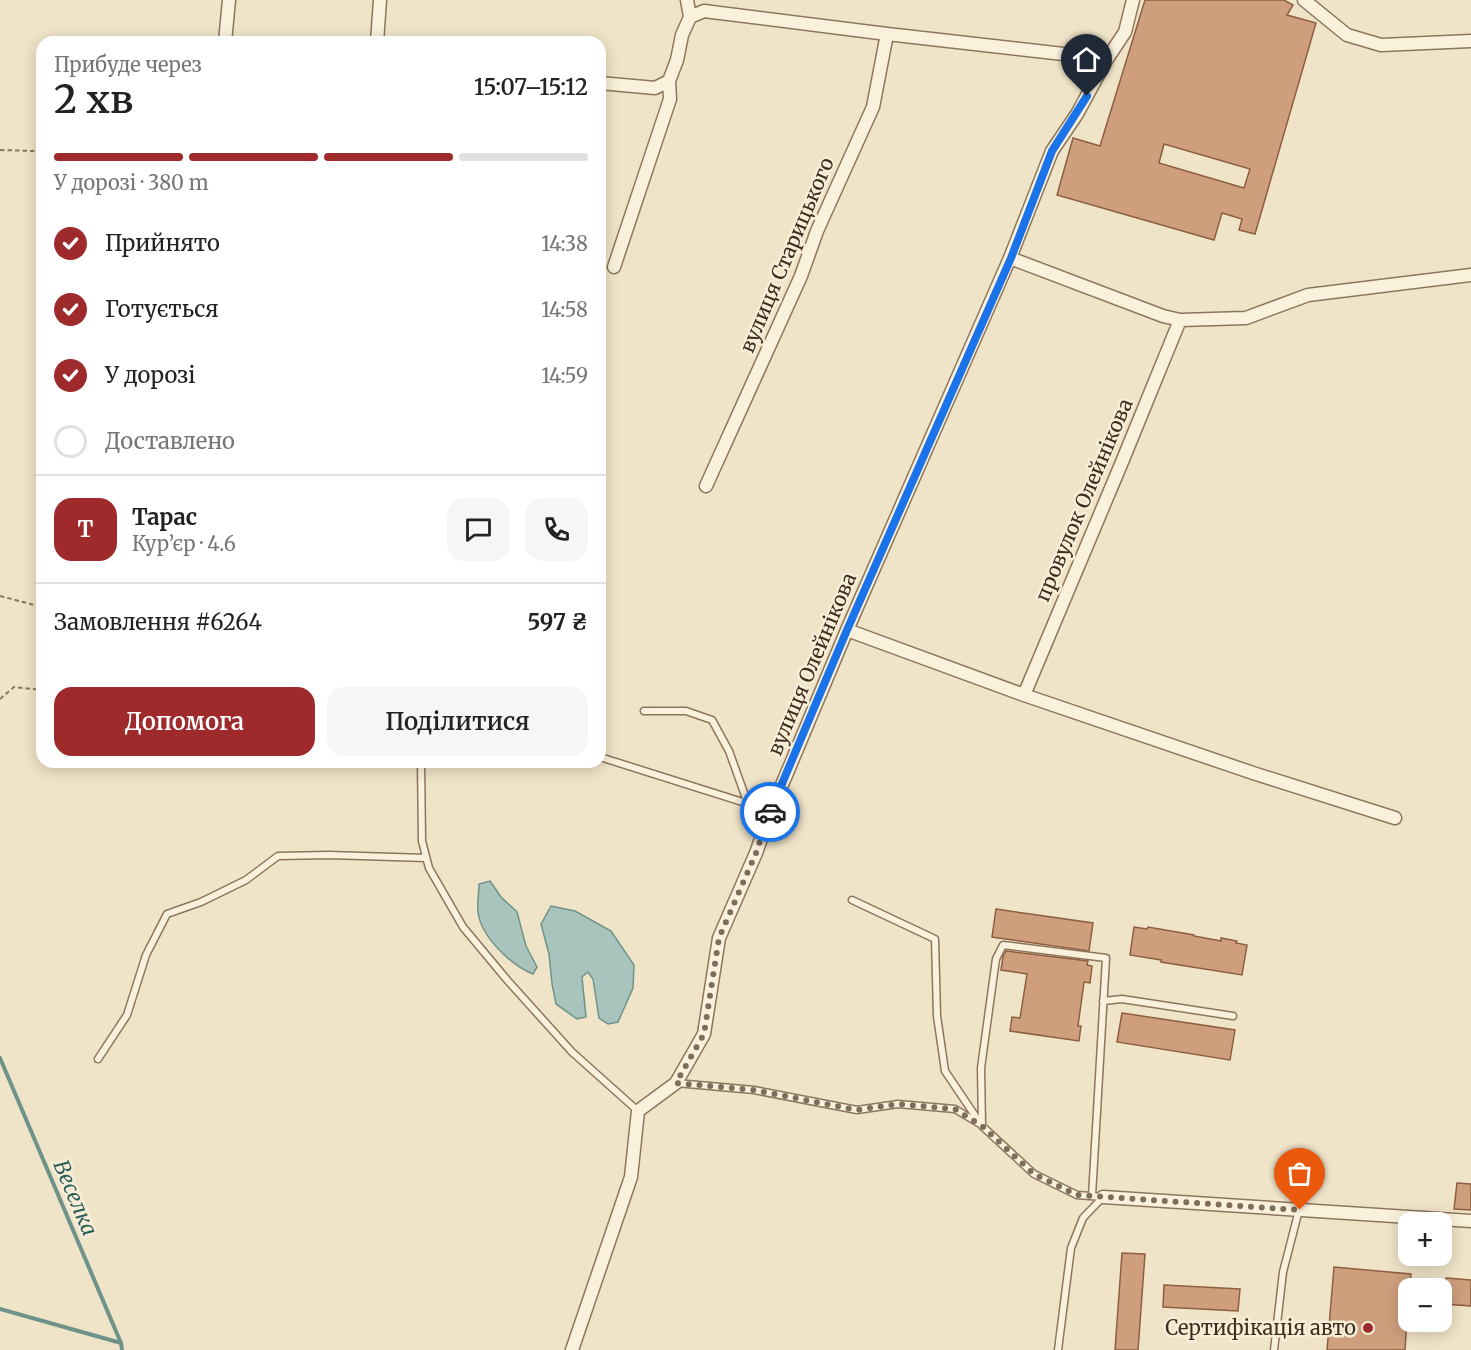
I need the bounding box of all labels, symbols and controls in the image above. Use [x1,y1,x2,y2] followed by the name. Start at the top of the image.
[1061,34,1112,96] pin
[1070,43,1103,76] icon: home
[54,52,202,77] text: Прибуде через
[474,73,588,101] text: 15:07–15:12
[54,75,133,124] text: 2 хв
[734,153,839,356] street label: вулиця Старицького
[54,170,209,195] text: У дорозі · 380 m
[54,227,87,260] icon: check
[105,229,220,257] text: Прийнято
[541,231,588,256] text: 14:38
[54,293,87,326] icon: check
[105,295,219,323] text: Готується
[541,297,588,322] text: 14:58
[54,359,87,392] icon: check
[105,361,195,389] text: У дорозі
[541,363,588,388] text: 14:59
[1029,394,1138,605] street label: провулок Олейнікова
[105,427,235,455] text: Доставлено
[447,498,510,561] button: chat
[525,498,588,561] button: phone
[132,503,197,531] text: Тарас
[78,515,93,543] text: Т
[132,531,236,556] text: Кур’єр · 4.6
[762,569,861,759] street label: вулиця Олейнікова
[54,608,262,636] text: Замовлення #6264
[527,608,588,636] text: 597 ₴
[54,687,315,756] button: Допомога
[327,687,588,756] button: Поділитися
[740,782,800,842] courier
[754,796,787,829] icon: car
[1274,1148,1325,1210] pin
[47,1156,103,1240] water label: Веселка
[1283,1157,1316,1190] icon: bag
[1398,1212,1452,1332] map controls
[1398,1212,1452,1266] button: +
[1398,1278,1452,1332] button: −
[1165,1315,1356,1340] place label: Сертифікація авто
[1361,1321,1375,1335] marker: Сертифікація авто

